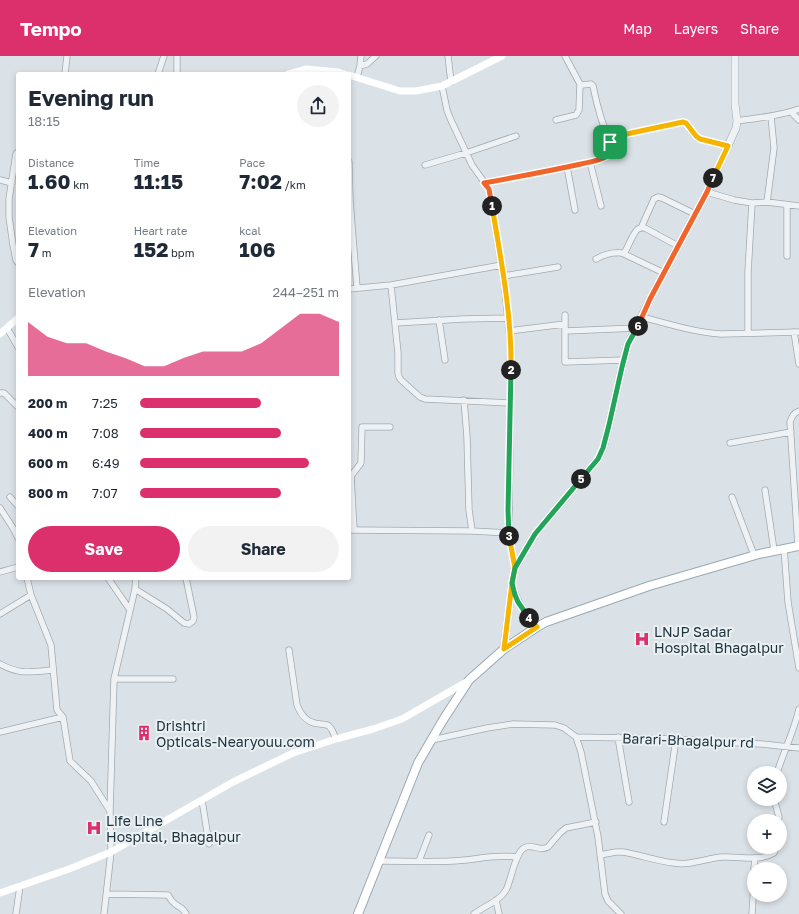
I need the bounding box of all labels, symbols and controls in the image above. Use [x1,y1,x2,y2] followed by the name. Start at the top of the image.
[20,17,82,40] text: Tempo
[623,20,652,37] text: Map
[674,20,718,37] text: Layers
[740,20,779,37] text: Share
[28,84,154,111] text: Evening run
[297,85,339,127] button: share
[28,113,60,129] text: 18:15
[593,125,627,159] pin
[599,131,621,153] icon: arrive
[28,156,74,169] text: Distance
[134,156,160,169] text: Time
[239,156,265,169] text: Pace
[703,168,723,188] pin: 7
[28,169,70,193] text: 1.60
[134,169,183,193] text: 11:15
[239,169,282,193] text: 7:02
[710,171,716,184] text: 7
[70,178,89,191] text: km
[282,178,306,191] text: /km
[482,196,502,216] pin: 1
[489,199,495,212] text: 1
[28,224,77,237] text: Elevation
[134,224,187,237] text: Heart rate
[239,224,261,237] text: kcal
[28,237,39,261] text: 7
[134,237,168,261] text: 152
[239,237,275,261] text: 106
[39,246,51,259] text: m
[168,246,194,259] text: bpm
[28,284,86,300] text: Elevation
[273,284,339,300] text: 244–251 m
[628,316,648,336] pin: 6
[635,319,642,332] text: 6
[501,360,521,380] pin: 2
[508,363,514,376] text: 2
[28,395,67,411] text: 200 m
[92,395,118,411] text: 7:25
[28,425,68,441] text: 400 m
[92,425,119,441] text: 7:08
[28,455,68,471] text: 600 m
[92,455,120,471] text: 6:49
[571,469,591,489] pin: 5
[578,472,584,485] text: 5
[28,485,68,501] text: 800 m
[92,485,118,501] text: 7:07
[28,526,180,572] button: Save
[188,526,339,572] button: Share
[499,526,519,546] pin: 3
[506,529,512,542] text: 3
[519,608,539,628] pin: 4
[526,611,532,624] text: 4
[654,623,784,656] place label: LNJP Sadar Hospital Bhagalpur
[633,630,651,648] hospital icon: LNJP Sadar Hospital Bhagalpur
[156,717,315,750] place label: Drishtri Opticals-Nearyouu.com
[135,724,153,742] building icon: Drishtri Opticals-Nearyouu.com
[622,729,754,751] street label: Barari-Bhagalpur rd
[747,766,787,902] map controls
[747,766,787,806] button: layers
[106,812,241,845] place label: Life Line Hospital, Bhagalpur
[747,814,787,854] button: +
[85,819,103,837] hospital icon: Life Line Hospital, Bhagalpur
[747,862,787,902] button: −

